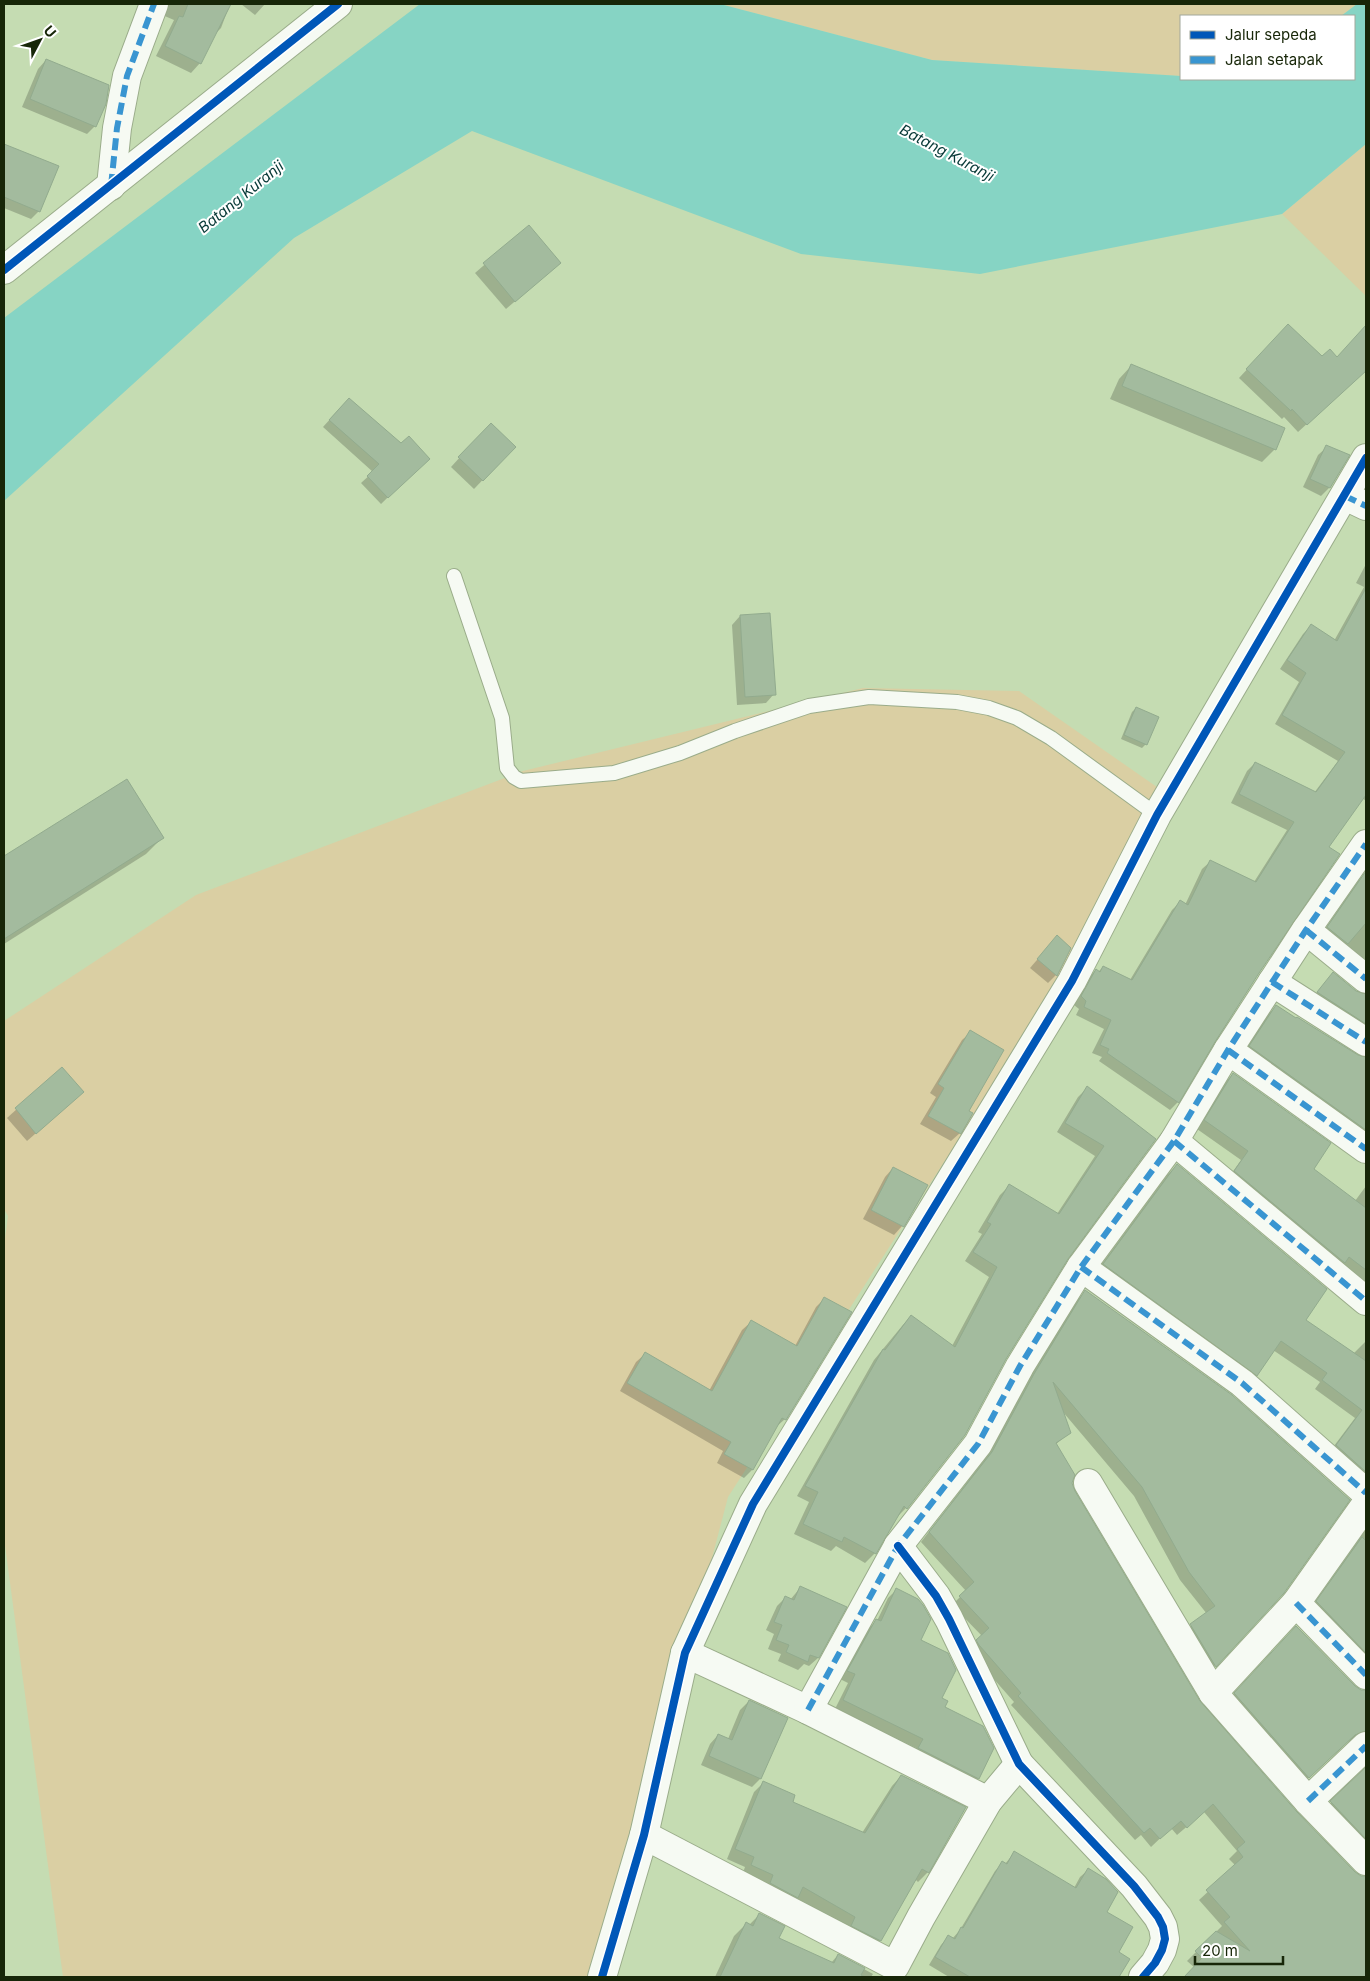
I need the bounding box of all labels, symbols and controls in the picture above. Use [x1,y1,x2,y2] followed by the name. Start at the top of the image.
[15,15,65,65] north arrow
[1180,15,1355,80] legend
[40,22,60,41] text: U
[1225,25,1317,44] text: Jalur sepeda
[1225,50,1324,69] text: Jalan setapak
[897,120,998,186] water label: Batang Kuranji
[194,156,288,237] water label: Batang Kuranji
[1195,1934,1282,1966] scale bar
[1202,1941,1238,1960] text: 20 m

